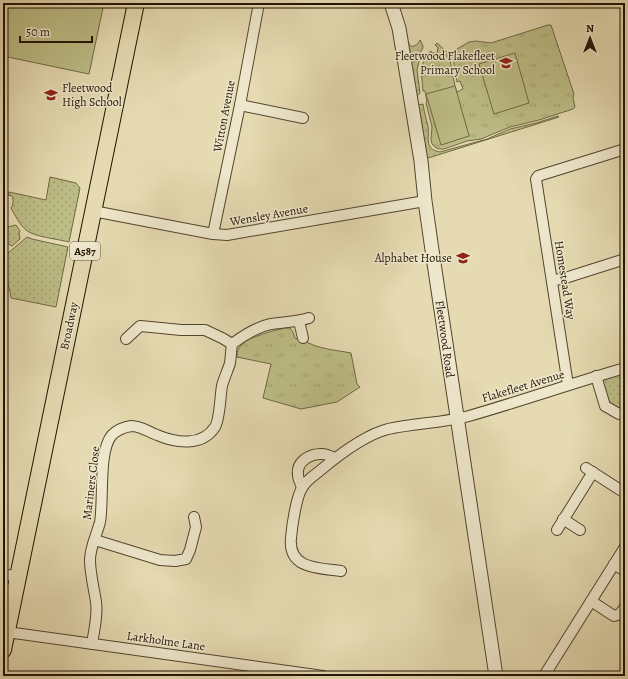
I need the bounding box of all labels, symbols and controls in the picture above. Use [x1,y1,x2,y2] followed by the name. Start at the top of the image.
[20,18,92,44] scale bar
[570,18,610,58] north arrow
[586,21,594,36] text: N
[26,24,50,40] text: 50 m
[395,48,495,78] place label: Fleetwood Flakefleet Primary School
[498,55,514,71] school or university icon: Fleetwood Flakefleet Primary School
[209,79,239,154] street label: Witton Avenue
[62,80,122,110] place label: Fleetwood High School
[43,87,59,103] school or university icon: Fleetwood High School
[228,200,309,230] street label: Wensley Avenue
[551,239,579,321] street label: Homestead Way
[70,242,100,260] road number: A587
[374,250,452,266] place label: Alphabet House
[455,250,471,266] school or university icon: Alphabet House
[432,299,458,379] street label: Fleetwood Road
[56,300,82,351] street label: Broadway
[480,366,566,406] street label: Flakefleet Avenue
[79,445,103,521] street label: Mariners Close
[126,628,206,654] street label: Larkholme Lane

